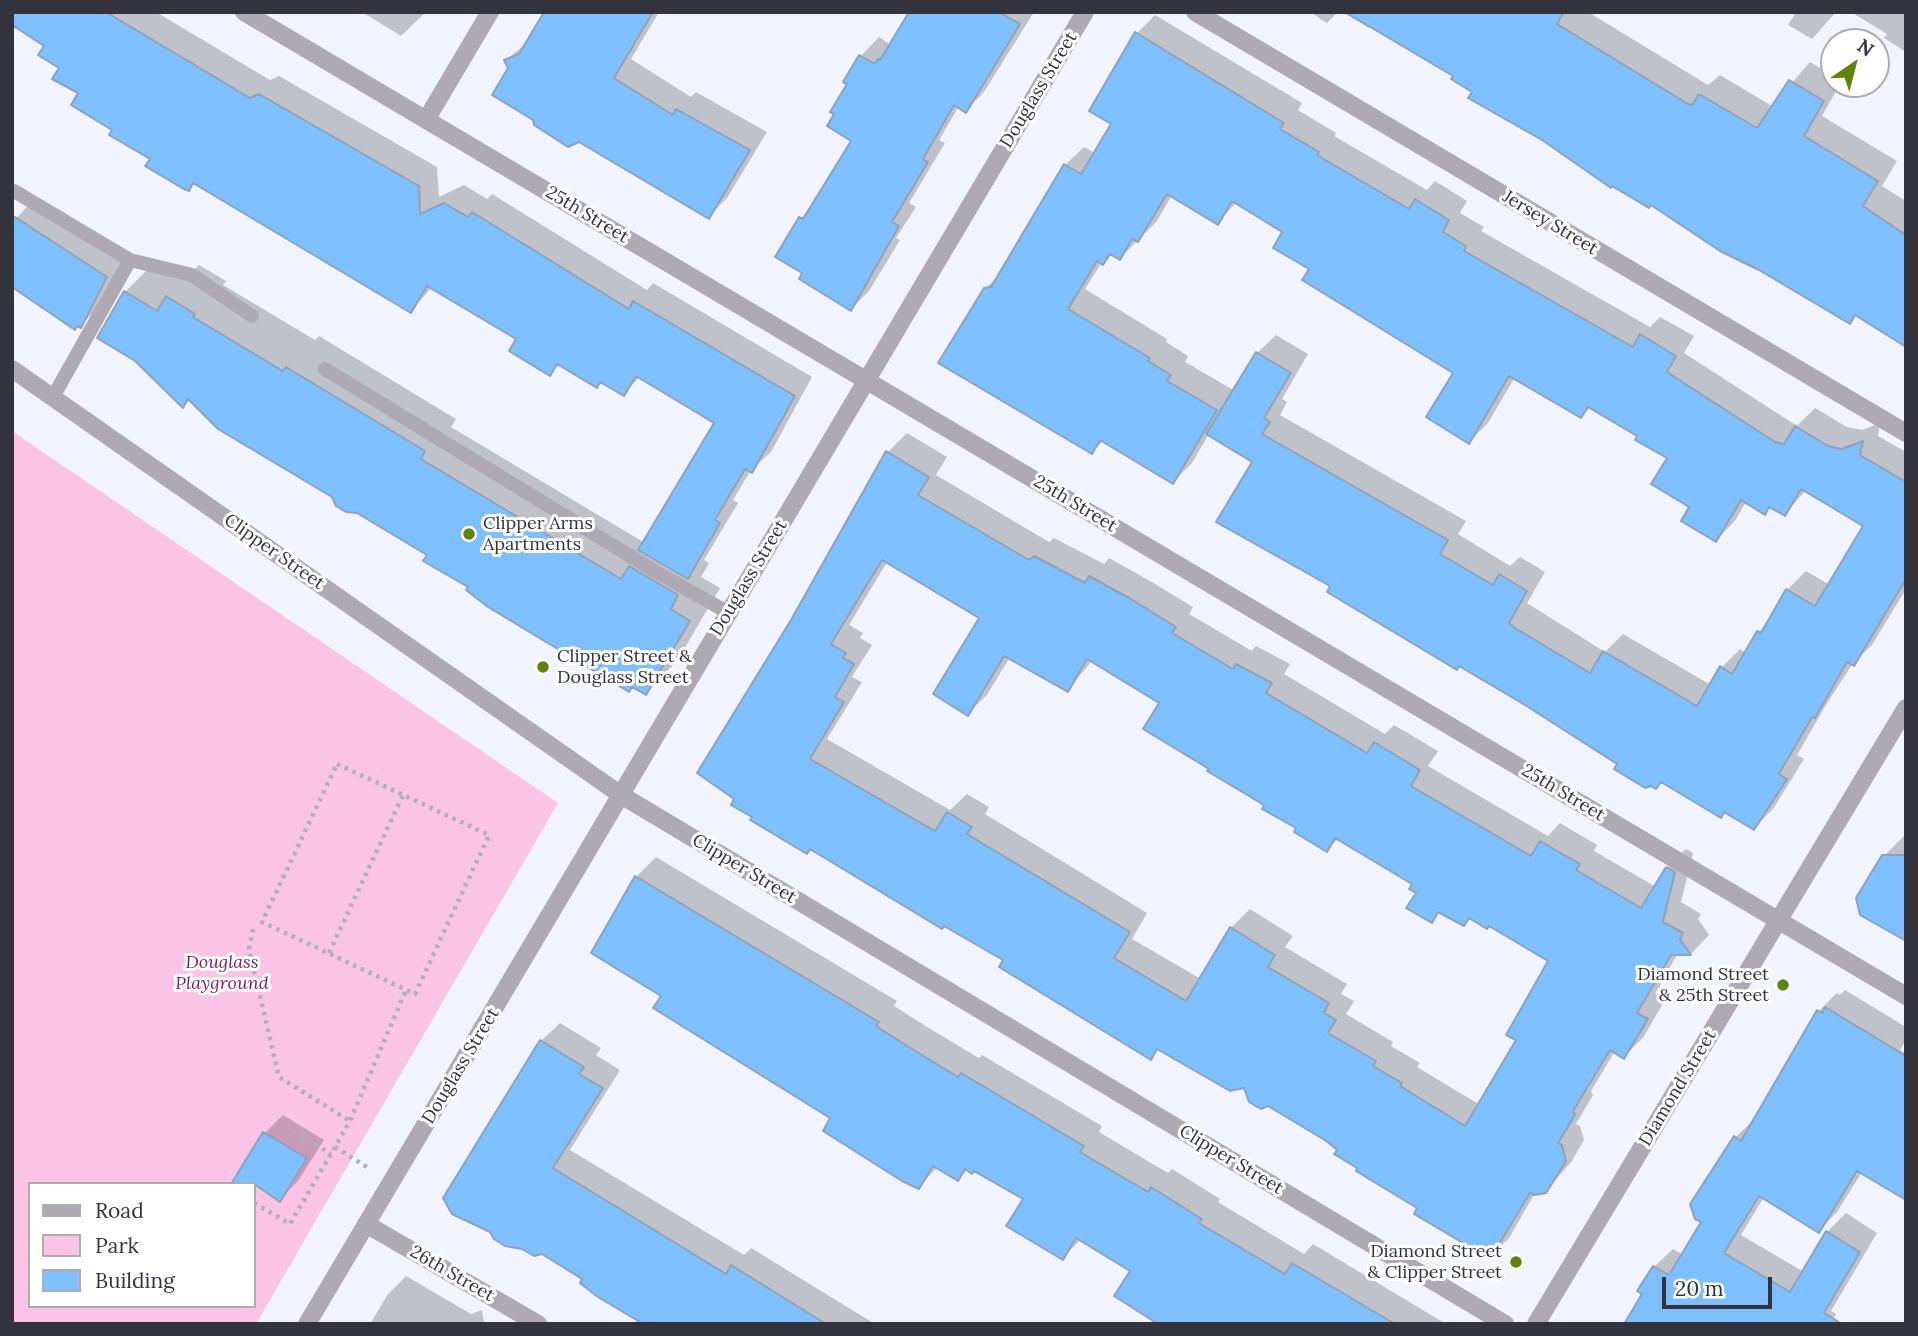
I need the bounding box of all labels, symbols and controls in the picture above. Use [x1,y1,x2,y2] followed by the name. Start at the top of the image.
[996,28,1082,152] street label: Douglass Street
[1820,28,1890,98] north arrow
[1853,33,1879,61] text: N
[542,182,632,248] street label: 25th Street
[1498,186,1602,260] street label: Jersey Street
[1030,471,1120,537] street label: 25th Street
[220,510,328,594] street label: Clipper Street
[483,513,593,556] place label: Clipper Arms Apartments
[706,516,792,640] street label: Douglass Street
[461,526,477,542] marker: Clipper Arms Apartments
[557,646,692,688] place label: Clipper Street & Douglass Street
[535,659,551,675] marker: Clipper Street & Douglass Street
[1518,760,1608,826] street label: 25th Street
[688,830,800,908] street label: Clipper Street
[175,952,269,995] park label: Douglass Playground
[1637,964,1769,1006] place label: Diamond Street & 25th Street
[1775,977,1791,993] marker: Diamond Street & 25th Street
[418,1004,504,1128] street label: Douglass Street
[1635,1026,1721,1150] street label: Diamond Street
[1175,1121,1287,1199] street label: Clipper Street
[28,1182,256,1308] legend
[95,1197,144,1224] text: Road
[95,1232,139,1259] text: Park
[406,1241,498,1307] street label: 26th Street
[1367,1241,1502,1284] place label: Diamond Street & Clipper Street
[1508,1254,1524,1270] marker: Diamond Street & Clipper Street
[1666,1262,1776,1306] scale bar
[95,1267,175,1294] text: Building
[1675,1275,1724,1302] text: 20 m

